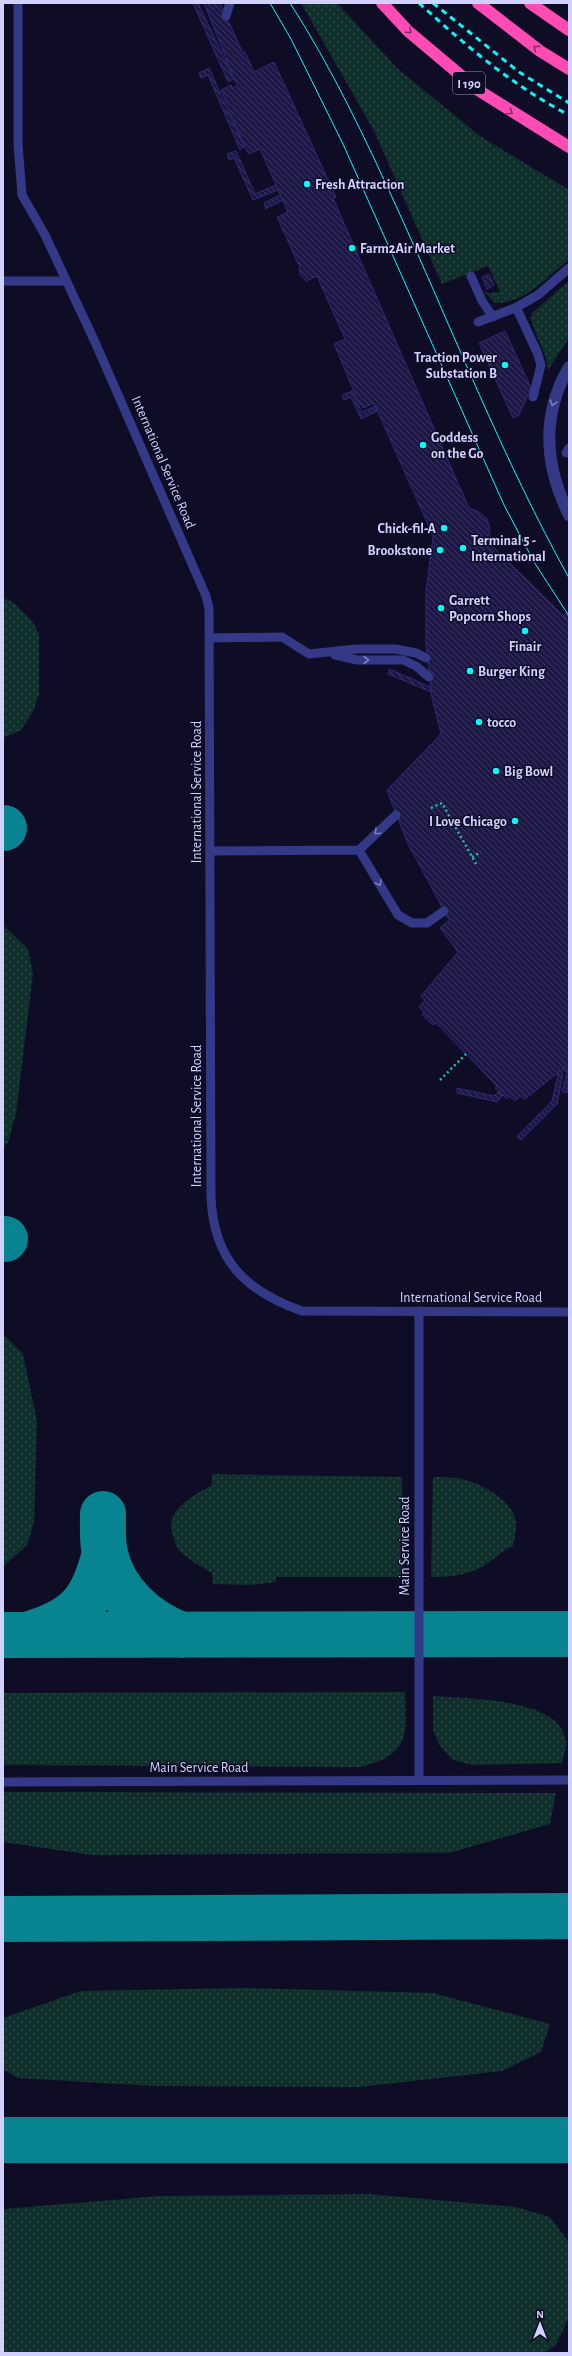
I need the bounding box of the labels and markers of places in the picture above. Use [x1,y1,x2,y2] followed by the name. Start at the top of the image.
[315,178,405,192] place label: Fresh Attraction
[302,179,312,189] marker: Fresh Attraction
[360,242,455,256] place label: Farm2Air Market
[347,243,357,253] marker: Farm2Air Market
[414,351,497,381] place label: Traction Power Substation B
[500,360,510,370] marker: Traction Power Substation B
[431,431,483,461] place label: Goddess on the Go
[418,440,428,450] marker: Goddess on the Go
[377,522,437,536] place label: Chick-fil-A
[439,523,449,533] marker: Chick-fil-A
[471,534,546,564] place label: Terminal 5 - International
[458,543,468,553] marker: Terminal 5 - International
[367,544,432,558] place label: Brookstone
[435,545,445,555] marker: Brookstone
[449,594,531,624] place label: Garrett Popcorn Shops
[436,603,446,613] marker: Garrett Popcorn Shops
[520,626,530,636] marker: Finair
[509,640,541,654] place label: Finair
[478,665,546,679] place label: Burger King
[465,666,475,676] marker: Burger King
[487,716,516,730] place label: tocco
[474,717,484,727] marker: tocco
[504,765,553,779] place label: Big Bowl
[491,766,501,776] marker: Big Bowl
[429,815,507,829] place label: I Love Chicago
[510,816,520,826] marker: I Love Chicago

